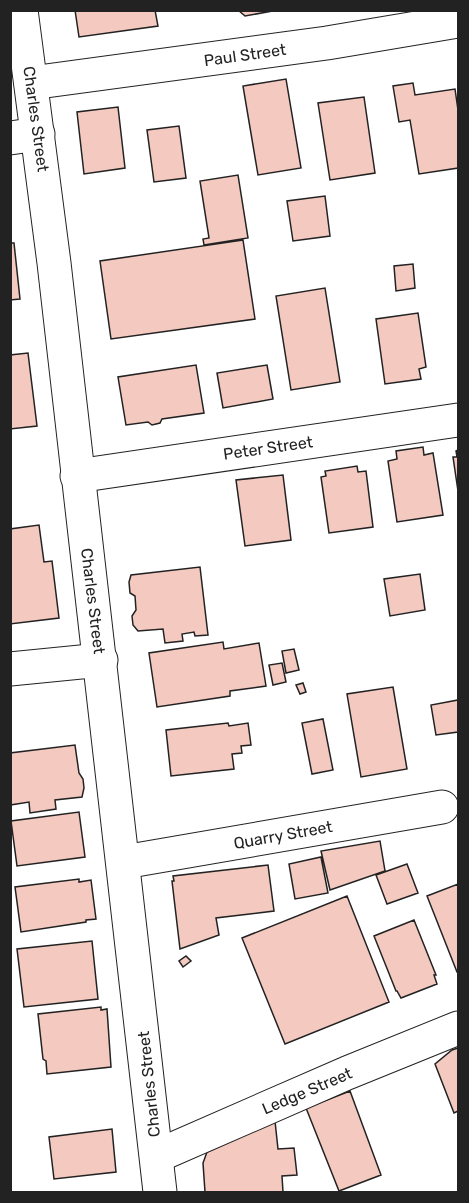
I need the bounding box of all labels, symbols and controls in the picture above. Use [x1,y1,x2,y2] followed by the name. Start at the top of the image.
[203,40,287,70] street label: Paul Street
[19,65,53,173] street label: Charles Street
[222,432,314,464] street label: Peter Street
[77,547,109,655] street label: Charles Street
[232,817,334,853] street label: Quarry Street
[134,1030,164,1138] street label: Charles Street
[259,1063,355,1119] street label: Ledge Street

